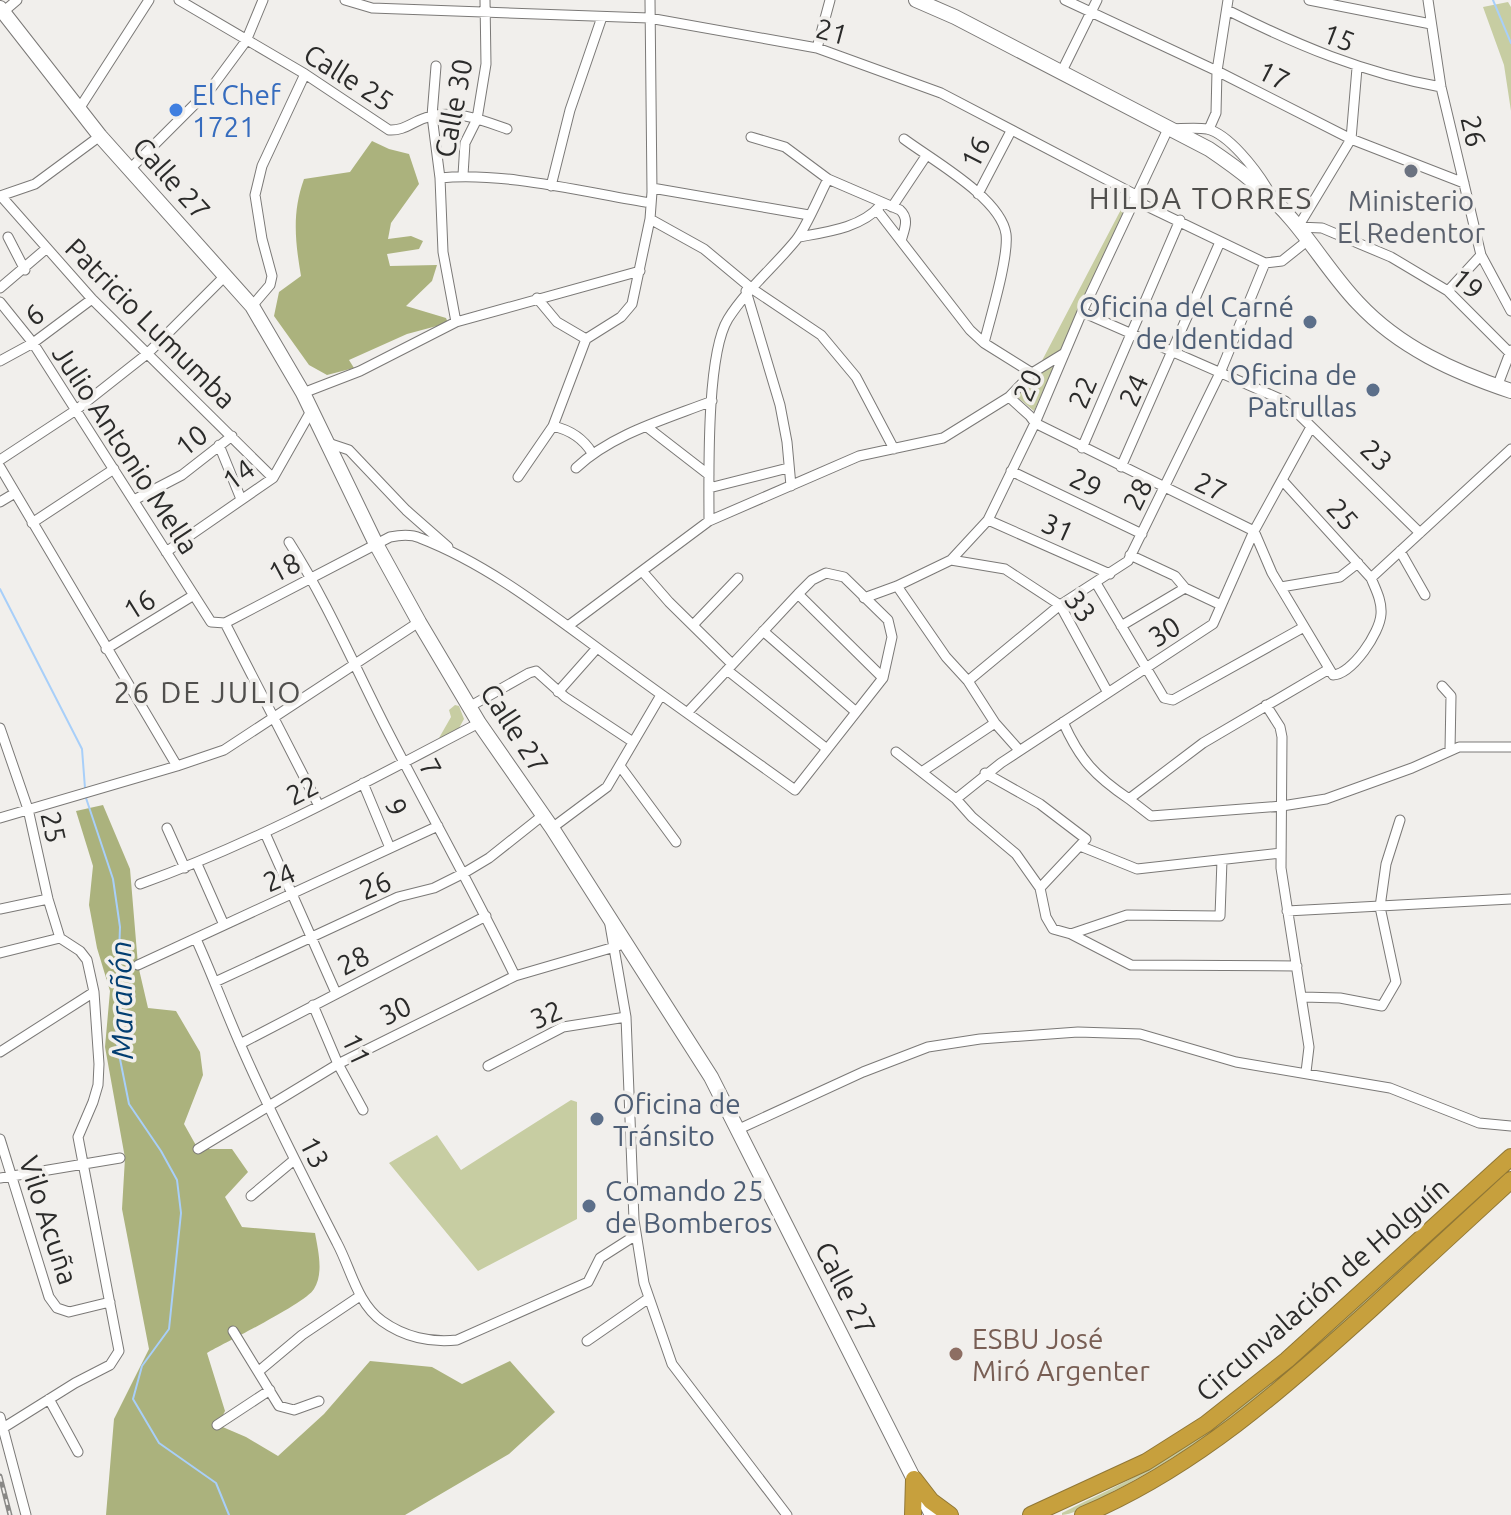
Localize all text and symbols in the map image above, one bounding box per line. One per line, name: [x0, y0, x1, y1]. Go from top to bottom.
street label: 21: [813, 12, 851, 50]
street label: 15: [1319, 17, 1359, 57]
street label: Calle 25: [299, 37, 399, 117]
street label: 17: [1253, 54, 1295, 96]
street label: Calle 30: [428, 56, 478, 160]
place label: El Chef 1721: [192, 79, 281, 142]
marker: El Chef 1721: [167, 101, 185, 119]
street label: 26: [1455, 112, 1493, 150]
street label: Calle 27: [127, 131, 217, 225]
street label: 16: [954, 131, 996, 173]
marker: Ministerio El Redentor: [1402, 162, 1420, 180]
district label: HILDA TORRES: [1089, 181, 1313, 215]
place label: Ministerio El Redentor: [1337, 185, 1485, 248]
street label: Patricio Lumumba: [60, 232, 242, 414]
street label: 19: [1446, 261, 1490, 305]
place label: Oficina del Carné de Identidad: [1079, 291, 1294, 354]
street label: 6: [18, 297, 50, 331]
marker: Oficina del Carné de Identidad: [1301, 313, 1319, 331]
street label: Julio Antonio Mella: [47, 339, 205, 559]
place label: Oficina de Patrullas: [1229, 359, 1357, 422]
street label: 20: [1007, 364, 1047, 406]
street label: 24: [1112, 369, 1154, 411]
street label: 22: [1062, 371, 1102, 413]
marker: Oficina de Patrullas: [1364, 381, 1382, 399]
street label: 10: [169, 418, 213, 462]
street label: 23: [1355, 433, 1399, 477]
street label: 14: [216, 452, 260, 496]
street label: 29: [1065, 461, 1107, 503]
street label: 27: [1190, 465, 1232, 507]
street label: 28: [1116, 473, 1158, 515]
street label: 25: [1321, 492, 1365, 536]
street label: 31: [1037, 506, 1079, 548]
street label: 18: [263, 546, 305, 588]
street label: 16: [117, 582, 161, 626]
street label: 33: [1059, 584, 1103, 628]
street label: 30: [1142, 609, 1186, 653]
district label: 26 DE JULIO: [113, 675, 303, 709]
street label: Calle 27: [475, 678, 555, 778]
street label: 7: [414, 753, 448, 781]
street label: 22: [281, 769, 323, 811]
street label: 9: [380, 794, 414, 820]
street label: 25: [35, 808, 73, 846]
street label: 24: [258, 856, 300, 898]
street label: 26: [354, 865, 396, 905]
street label: 28: [332, 939, 374, 981]
water label: Marañón: [103, 940, 139, 1060]
street label: 30: [374, 989, 416, 1031]
street label: 32: [526, 994, 566, 1034]
street label: 11: [336, 1028, 378, 1070]
place label: Oficina de Tránsito: [613, 1088, 741, 1151]
marker: Oficina de Tránsito: [588, 1110, 606, 1128]
street label: 13: [294, 1131, 336, 1173]
street label: Vilo Acuña: [14, 1152, 84, 1288]
street label: Circunvalación de Holguín: [1189, 1171, 1455, 1407]
place label: Comando 25 de Bomberos: [605, 1175, 773, 1238]
marker: Comando 25 de Bomberos: [580, 1197, 598, 1215]
street label: Calle 27: [810, 1237, 882, 1339]
place label: ESBU José Miró Argenter: [972, 1323, 1150, 1386]
marker: ESBU José Miró Argenter: [947, 1345, 965, 1363]

